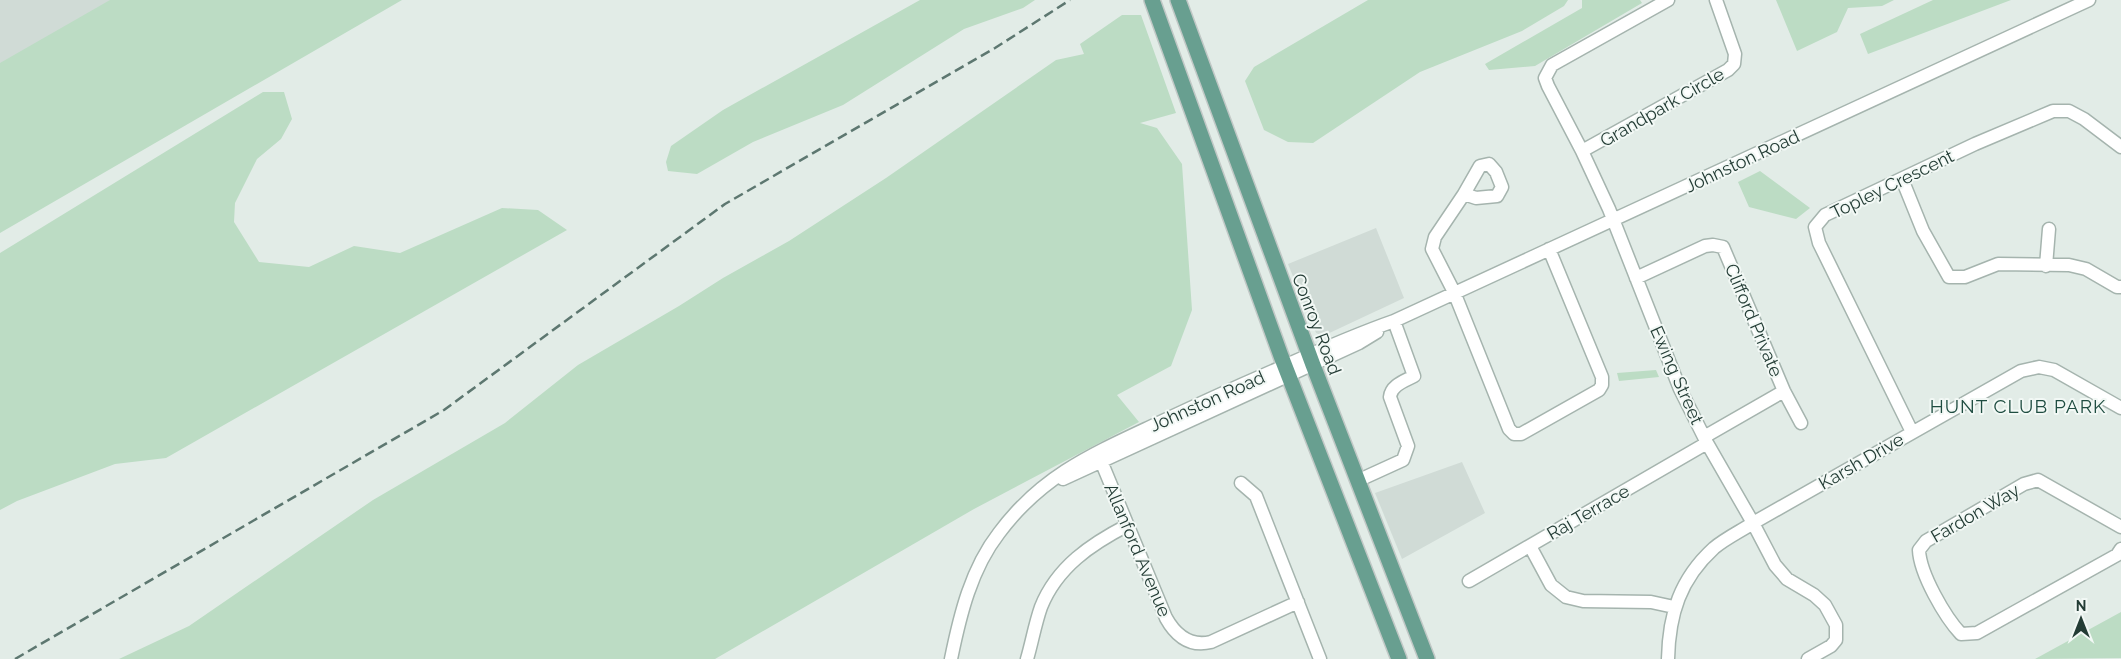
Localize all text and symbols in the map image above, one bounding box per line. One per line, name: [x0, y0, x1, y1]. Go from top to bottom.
street label: Grandpark Circle: [1596, 63, 1728, 151]
street label: Johnston Road: [1681, 125, 1803, 197]
street label: Topley Crescent: [1827, 145, 1957, 223]
street label: Clifford Private: [1721, 260, 1787, 380]
street label: Conroy Road: [1288, 270, 1346, 378]
street label: Ewing Street: [1646, 323, 1708, 427]
street label: Johnston Road: [1146, 366, 1268, 436]
district label: HUNT CLUB PARK: [1930, 395, 2106, 417]
street label: Karsh Drive: [1815, 428, 1908, 494]
street label: Fardon Way: [1927, 479, 2023, 547]
street label: Allanford Avenue: [1100, 480, 1176, 620]
street label: Raj Terrace: [1543, 480, 1633, 544]
north arrow: [2056, 594, 2106, 644]
text: N: [2076, 598, 2086, 614]

